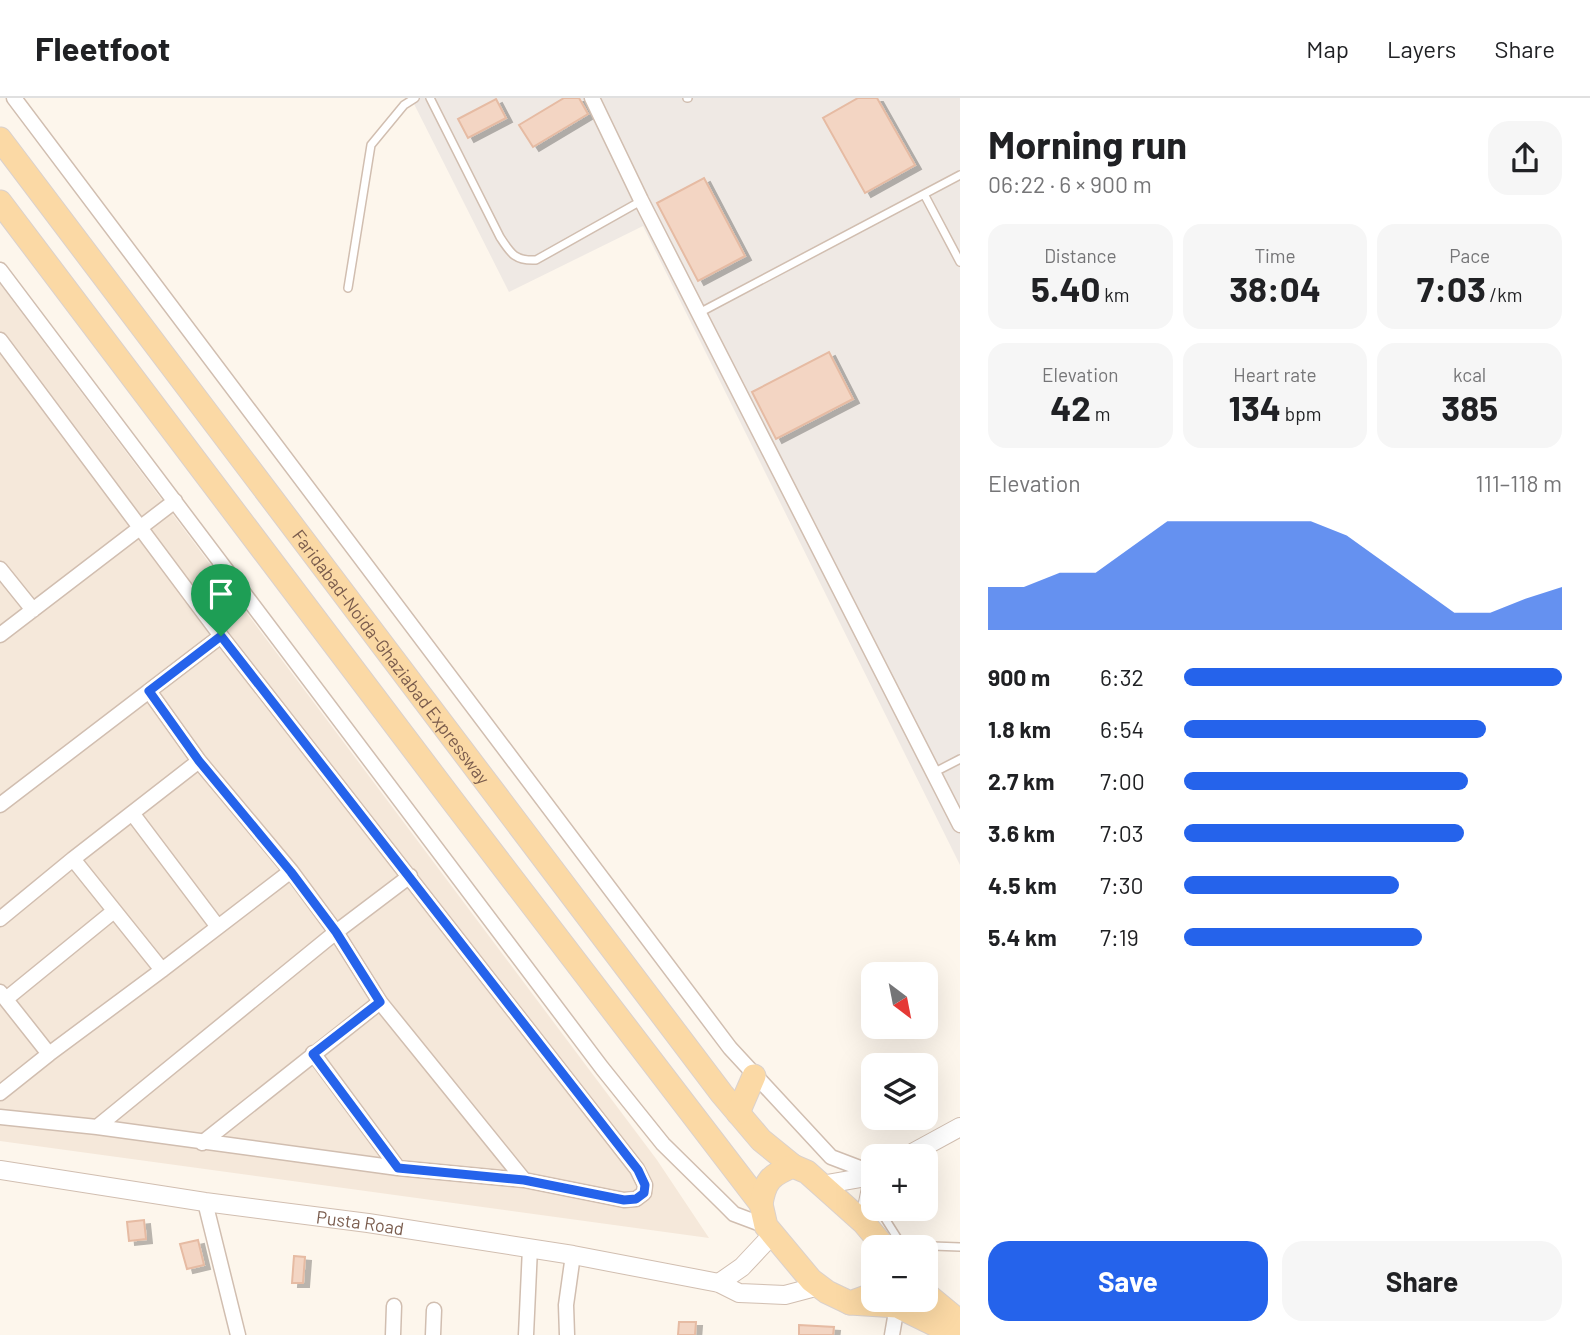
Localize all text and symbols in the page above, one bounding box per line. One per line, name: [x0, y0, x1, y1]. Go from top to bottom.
text: Fleetfoot: [35, 28, 170, 68]
text: Map: [1306, 34, 1349, 63]
text: Layers: [1387, 34, 1456, 63]
text: Share: [1494, 34, 1555, 63]
text: Morning run: [988, 121, 1187, 167]
button: share: [1488, 121, 1562, 195]
text: 06:22 · 6 × 900 m: [988, 170, 1152, 198]
text: Distance: [1044, 244, 1117, 267]
text: Time: [1254, 244, 1296, 267]
text: Pace: [1449, 244, 1490, 267]
text: 5.40: [1031, 267, 1101, 309]
text: 38:04: [1229, 267, 1321, 309]
text: 7:03: [1417, 267, 1486, 309]
text: km: [1101, 283, 1130, 306]
text: /km: [1486, 283, 1522, 306]
text: Elevation: [1042, 363, 1119, 386]
text: Heart rate: [1233, 363, 1317, 386]
text: kcal: [1453, 363, 1486, 386]
text: 42: [1050, 386, 1091, 428]
text: 134: [1229, 386, 1281, 428]
text: 385: [1441, 386, 1498, 428]
text: m: [1091, 402, 1110, 425]
text: bpm: [1281, 402, 1321, 425]
text: Elevation: [988, 469, 1081, 497]
text: 111–118 m: [1476, 469, 1562, 497]
street label: Faridabad-Noida-Ghaziabad Expressway: [288, 525, 495, 789]
pin: [191, 564, 251, 636]
icon: arrive: [202, 575, 240, 613]
text: 900 m: [988, 663, 1050, 691]
text: 6:32: [1100, 663, 1144, 691]
text: 1.8 km: [988, 715, 1051, 743]
text: 6:54: [1100, 715, 1144, 743]
text: 2.7 km: [988, 767, 1055, 795]
text: 7:00: [1100, 767, 1145, 795]
text: 3.6 km: [988, 819, 1055, 847]
text: 7:03: [1100, 819, 1144, 847]
text: 4.5 km: [988, 871, 1057, 899]
text: 7:30: [1100, 871, 1144, 899]
text: 5.4 km: [988, 923, 1057, 951]
text: 7:19: [1100, 923, 1139, 951]
north arrow: [861, 962, 938, 1040]
map controls: [861, 962, 938, 1312]
button: layers: [861, 1053, 938, 1130]
button: +: [861, 1144, 938, 1221]
street label: Pusta Road: [315, 1205, 406, 1239]
button: −: [861, 1235, 938, 1312]
button: Save: [988, 1241, 1268, 1321]
button: Share: [1282, 1241, 1562, 1321]

